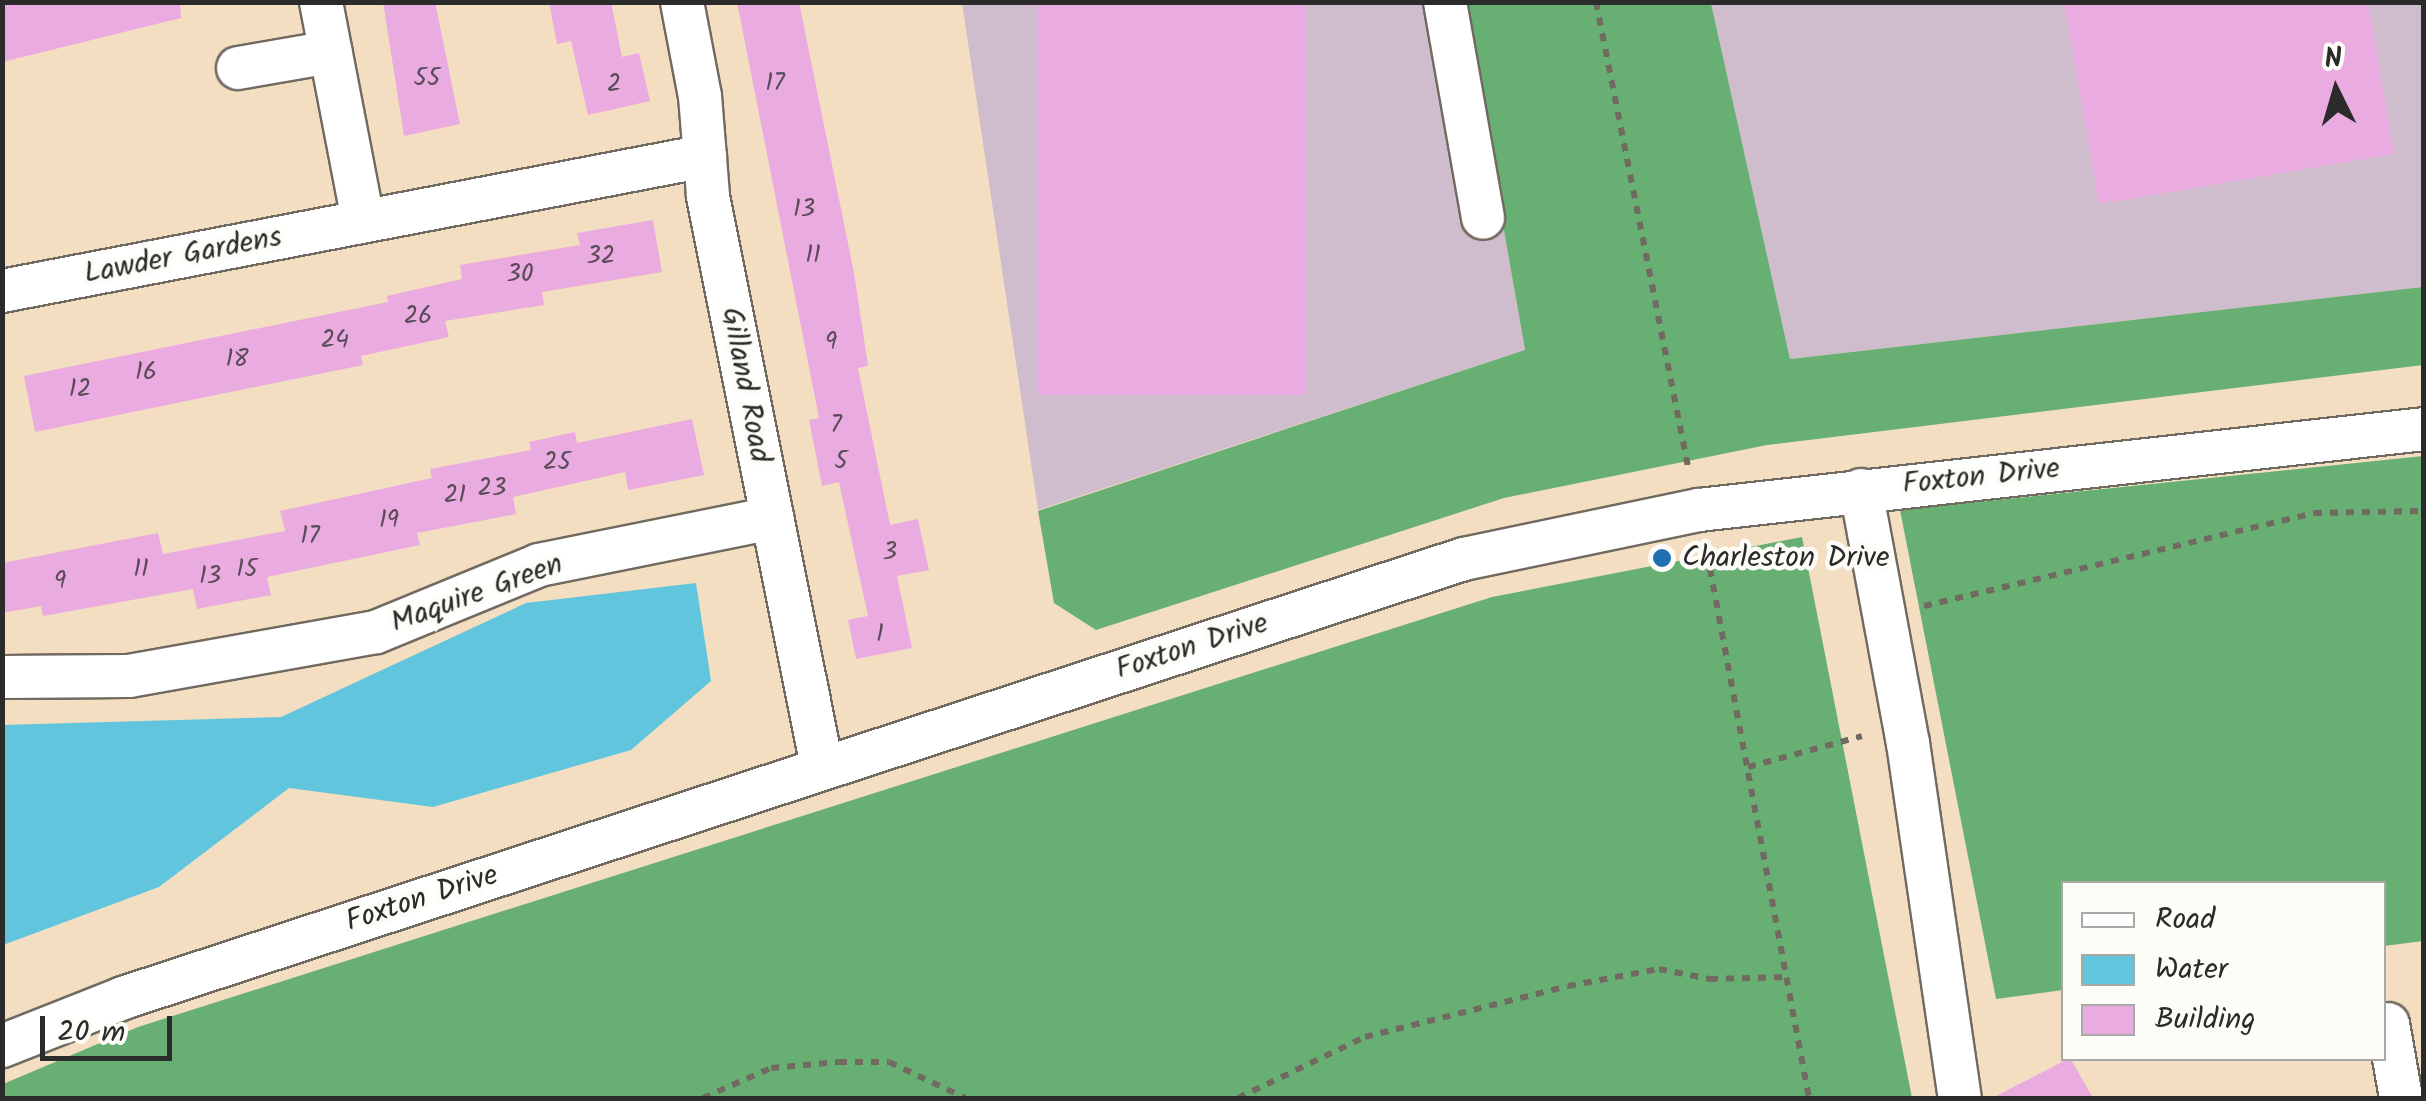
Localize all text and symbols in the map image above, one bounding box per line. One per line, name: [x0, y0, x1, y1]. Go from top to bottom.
text: N: [2323, 36, 2344, 83]
north arrow: [2286, 40, 2386, 140]
house number: 55: [414, 63, 440, 93]
house number: 17: [765, 68, 785, 98]
house number: 2: [607, 69, 621, 99]
house number: 13: [793, 194, 815, 224]
street label: Lawder Gardens: [81, 219, 285, 293]
house number: 11: [805, 240, 821, 270]
house number: 32: [587, 241, 615, 271]
house number: 30: [507, 259, 533, 289]
house number: 26: [404, 301, 432, 331]
street label: Gilland Road: [712, 304, 778, 466]
house number: 24: [321, 325, 349, 355]
house number: 9: [825, 327, 837, 357]
house number: 18: [226, 344, 248, 374]
house number: 16: [135, 357, 157, 387]
house number: 12: [69, 374, 91, 404]
house number: 7: [830, 410, 842, 440]
house number: 5: [834, 446, 848, 476]
house number: 25: [543, 447, 571, 477]
street label: Foxton Drive: [1901, 451, 2061, 503]
house number: 23: [478, 473, 506, 503]
house number: 21: [444, 480, 466, 510]
house number: 19: [379, 505, 399, 535]
house number: 17: [300, 521, 320, 551]
house number: 3: [883, 537, 897, 567]
place label: Charleston Drive: [1682, 540, 1889, 576]
street label: Maquire Green: [386, 546, 568, 642]
marker: Charleston Drive: [1651, 547, 1673, 569]
house number: 11: [133, 554, 149, 584]
house number: 15: [236, 554, 258, 584]
house number: 13: [199, 561, 221, 591]
house number: 9: [54, 566, 66, 596]
street label: Foxton Drive: [1111, 605, 1273, 689]
house number: 1: [876, 619, 884, 649]
street label: Foxton Drive: [341, 857, 503, 941]
legend: [2061, 881, 2386, 1061]
text: Road: [2155, 896, 2215, 944]
text: Water: [2155, 946, 2228, 994]
scale bar: [45, 996, 178, 1058]
text: Building: [2155, 996, 2255, 1044]
text: 20 m: [57, 1009, 125, 1057]

